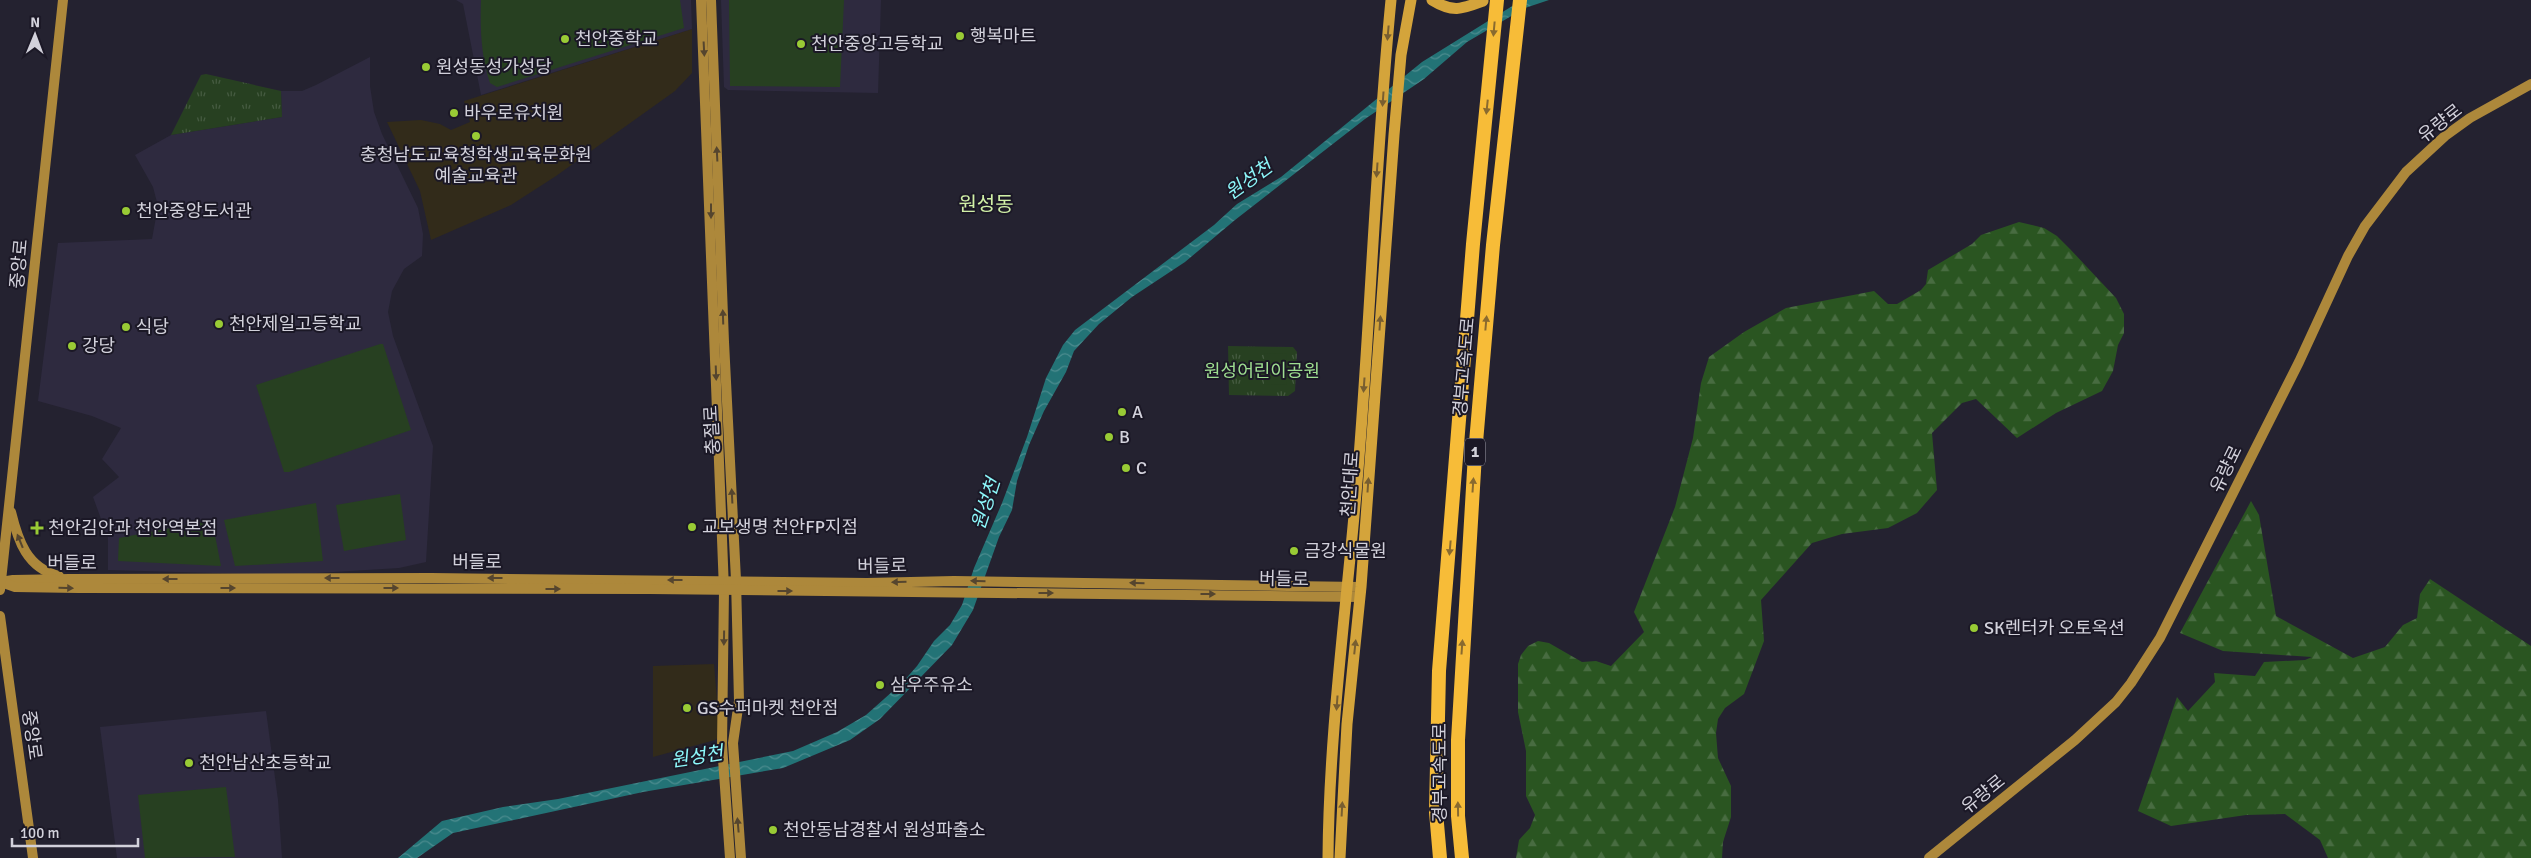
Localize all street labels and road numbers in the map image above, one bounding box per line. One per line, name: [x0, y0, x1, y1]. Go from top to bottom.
street label: 유량로: [2414, 99, 2466, 147]
street label: 중앙로: [6, 238, 32, 290]
street label: 경부고속도로: [1449, 317, 1479, 417]
street label: 충절로: [700, 405, 724, 455]
road number: 1: [1465, 438, 1485, 466]
street label: 유량로: [2205, 442, 2247, 496]
street label: 천안대로: [1337, 450, 1363, 518]
street label: 버들로: [452, 551, 502, 573]
street label: 버들로: [47, 552, 97, 574]
street label: 버들로: [857, 555, 907, 577]
street label: 버들로: [1259, 568, 1309, 590]
street label: 중앙로: [18, 709, 46, 761]
street label: 경부고속도로: [1429, 723, 1451, 823]
street label: 유량로: [1957, 770, 2009, 818]

